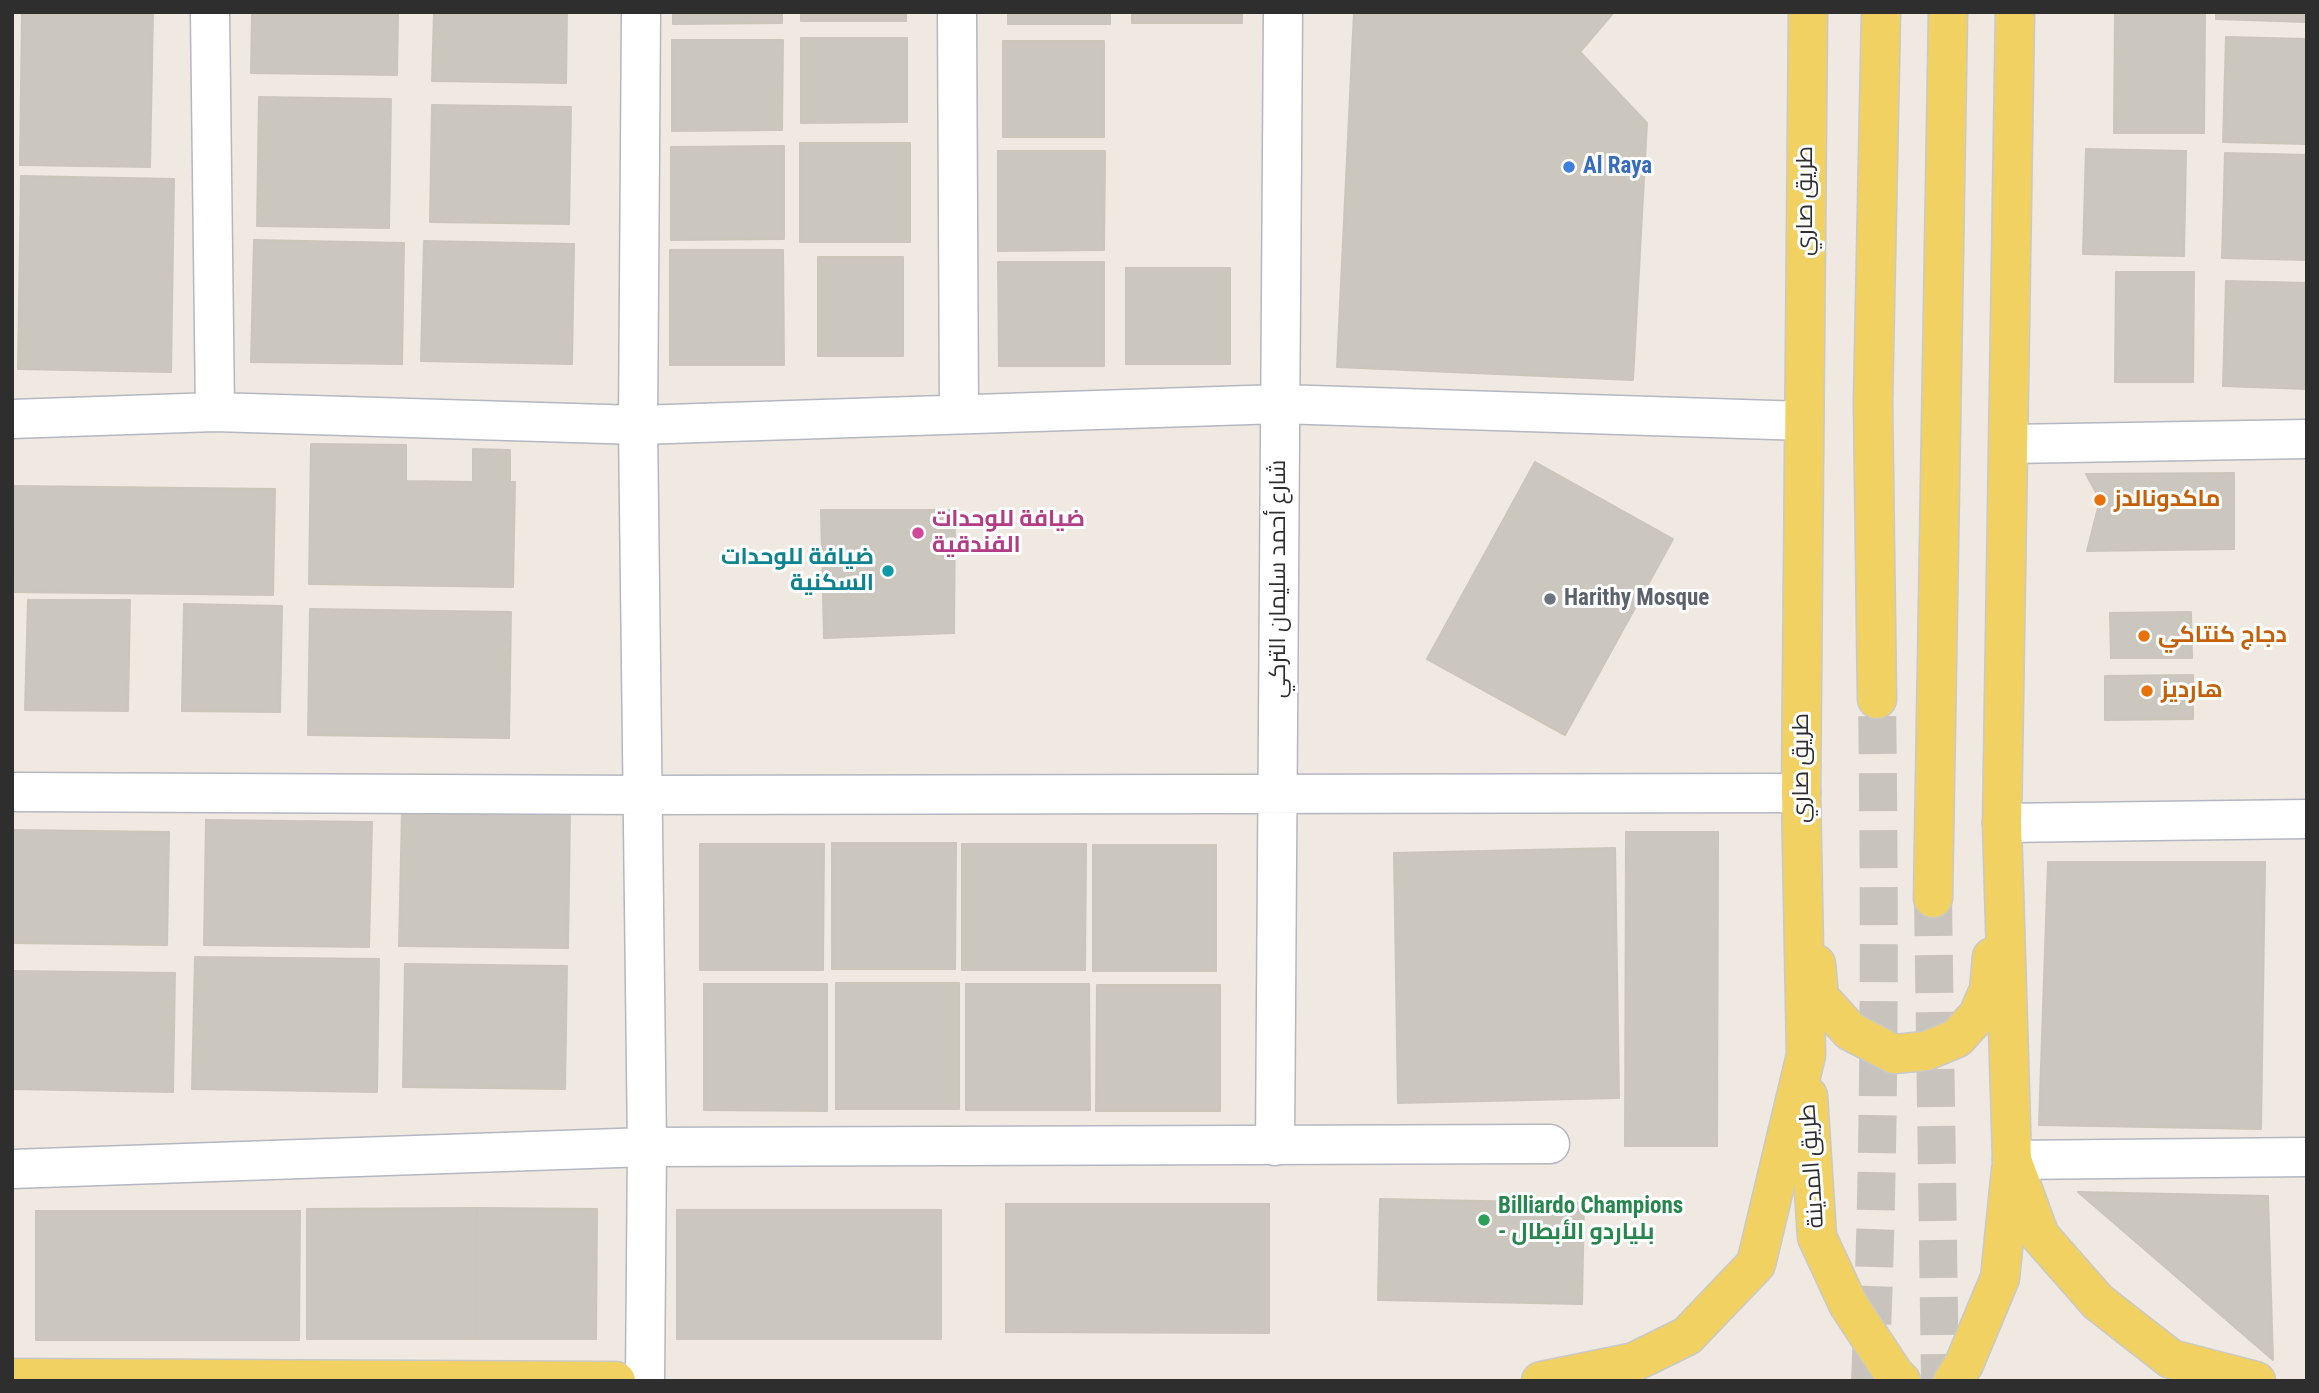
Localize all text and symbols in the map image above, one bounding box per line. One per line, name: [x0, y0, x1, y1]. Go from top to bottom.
street label: طريق صاري: [1792, 146, 1820, 256]
place label: Al Raya: [1583, 153, 1652, 181]
marker: Al Raya: [1561, 159, 1577, 175]
street label: شارع أحمد سليمان التركي: [1265, 460, 1293, 698]
place label: ماكدونالدز: [2114, 486, 2221, 514]
marker: ماكدونالدز: [2092, 492, 2108, 508]
place label: ضيافة للوحدات الفندقية: [932, 506, 1085, 560]
marker: ضيافة للوحدات الفندقية: [910, 525, 926, 541]
place label: ضيافة للوحدات السكنية: [721, 544, 874, 598]
marker: ضيافة للوحدات السكنية: [880, 563, 896, 579]
place label: Harithy Mosque: [1564, 585, 1709, 613]
marker: Harithy Mosque: [1542, 591, 1558, 607]
place label: دجاج كنتاكي: [2158, 622, 2287, 650]
marker: دجاج كنتاكي: [2136, 628, 2152, 644]
place label: هارديز: [2161, 677, 2223, 705]
marker: هارديز: [2139, 683, 2155, 699]
street label: طريق صاري: [1788, 713, 1816, 823]
street label: طريق المدينة: [1795, 1103, 1831, 1229]
place label: Billiardo Champions - بلياردو الأبطال: [1498, 1193, 1683, 1247]
marker: Billiardo Champions - بلياردو الأبطال: [1476, 1212, 1492, 1228]

